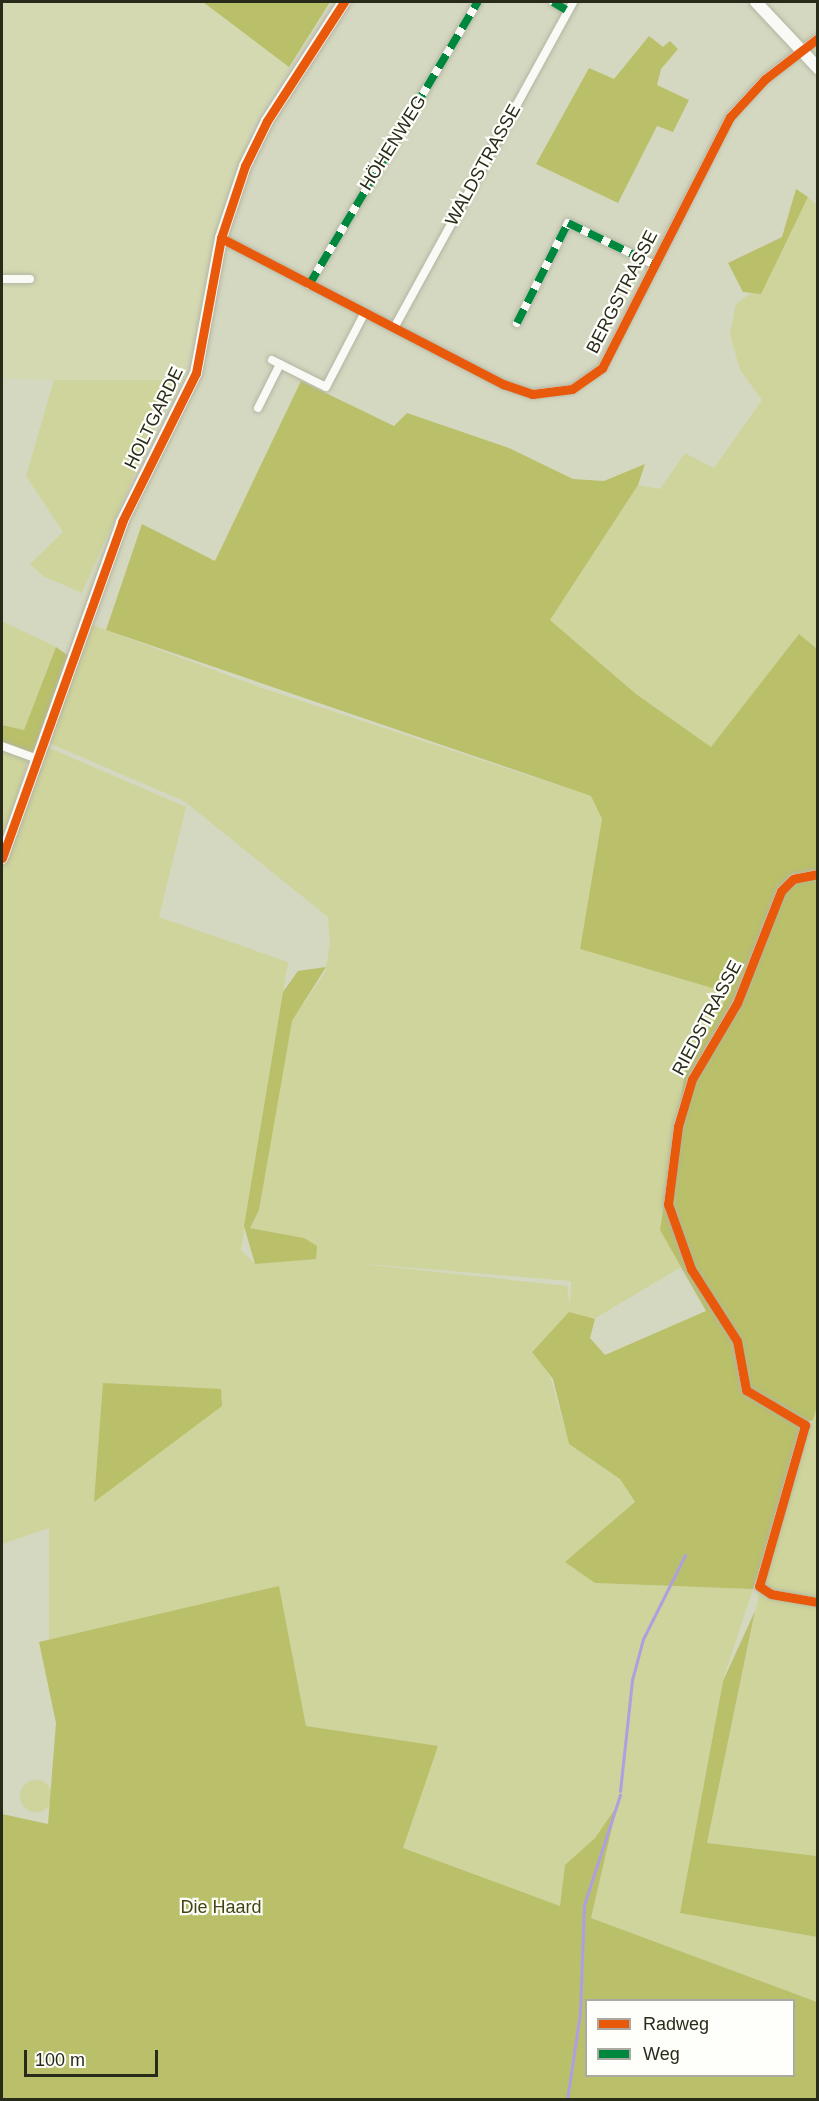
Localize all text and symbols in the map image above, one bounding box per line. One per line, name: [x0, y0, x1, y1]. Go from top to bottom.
street label: HÖHENWEG: [355, 91, 431, 195]
street label: WALDSTRASSE: [441, 101, 525, 229]
street label: BERGSTRASSE: [582, 227, 662, 357]
street label: HOLTGARDE: [120, 364, 188, 472]
street label: RIEDSTRASSE: [668, 957, 746, 1079]
park label: Die Haard: [180, 1896, 262, 1918]
legend: [585, 1999, 795, 2077]
text: Radweg: [643, 2014, 709, 2034]
scale bar: [27, 2038, 160, 2076]
text: Weg: [643, 2044, 680, 2064]
text: 100 m: [35, 2050, 85, 2070]

